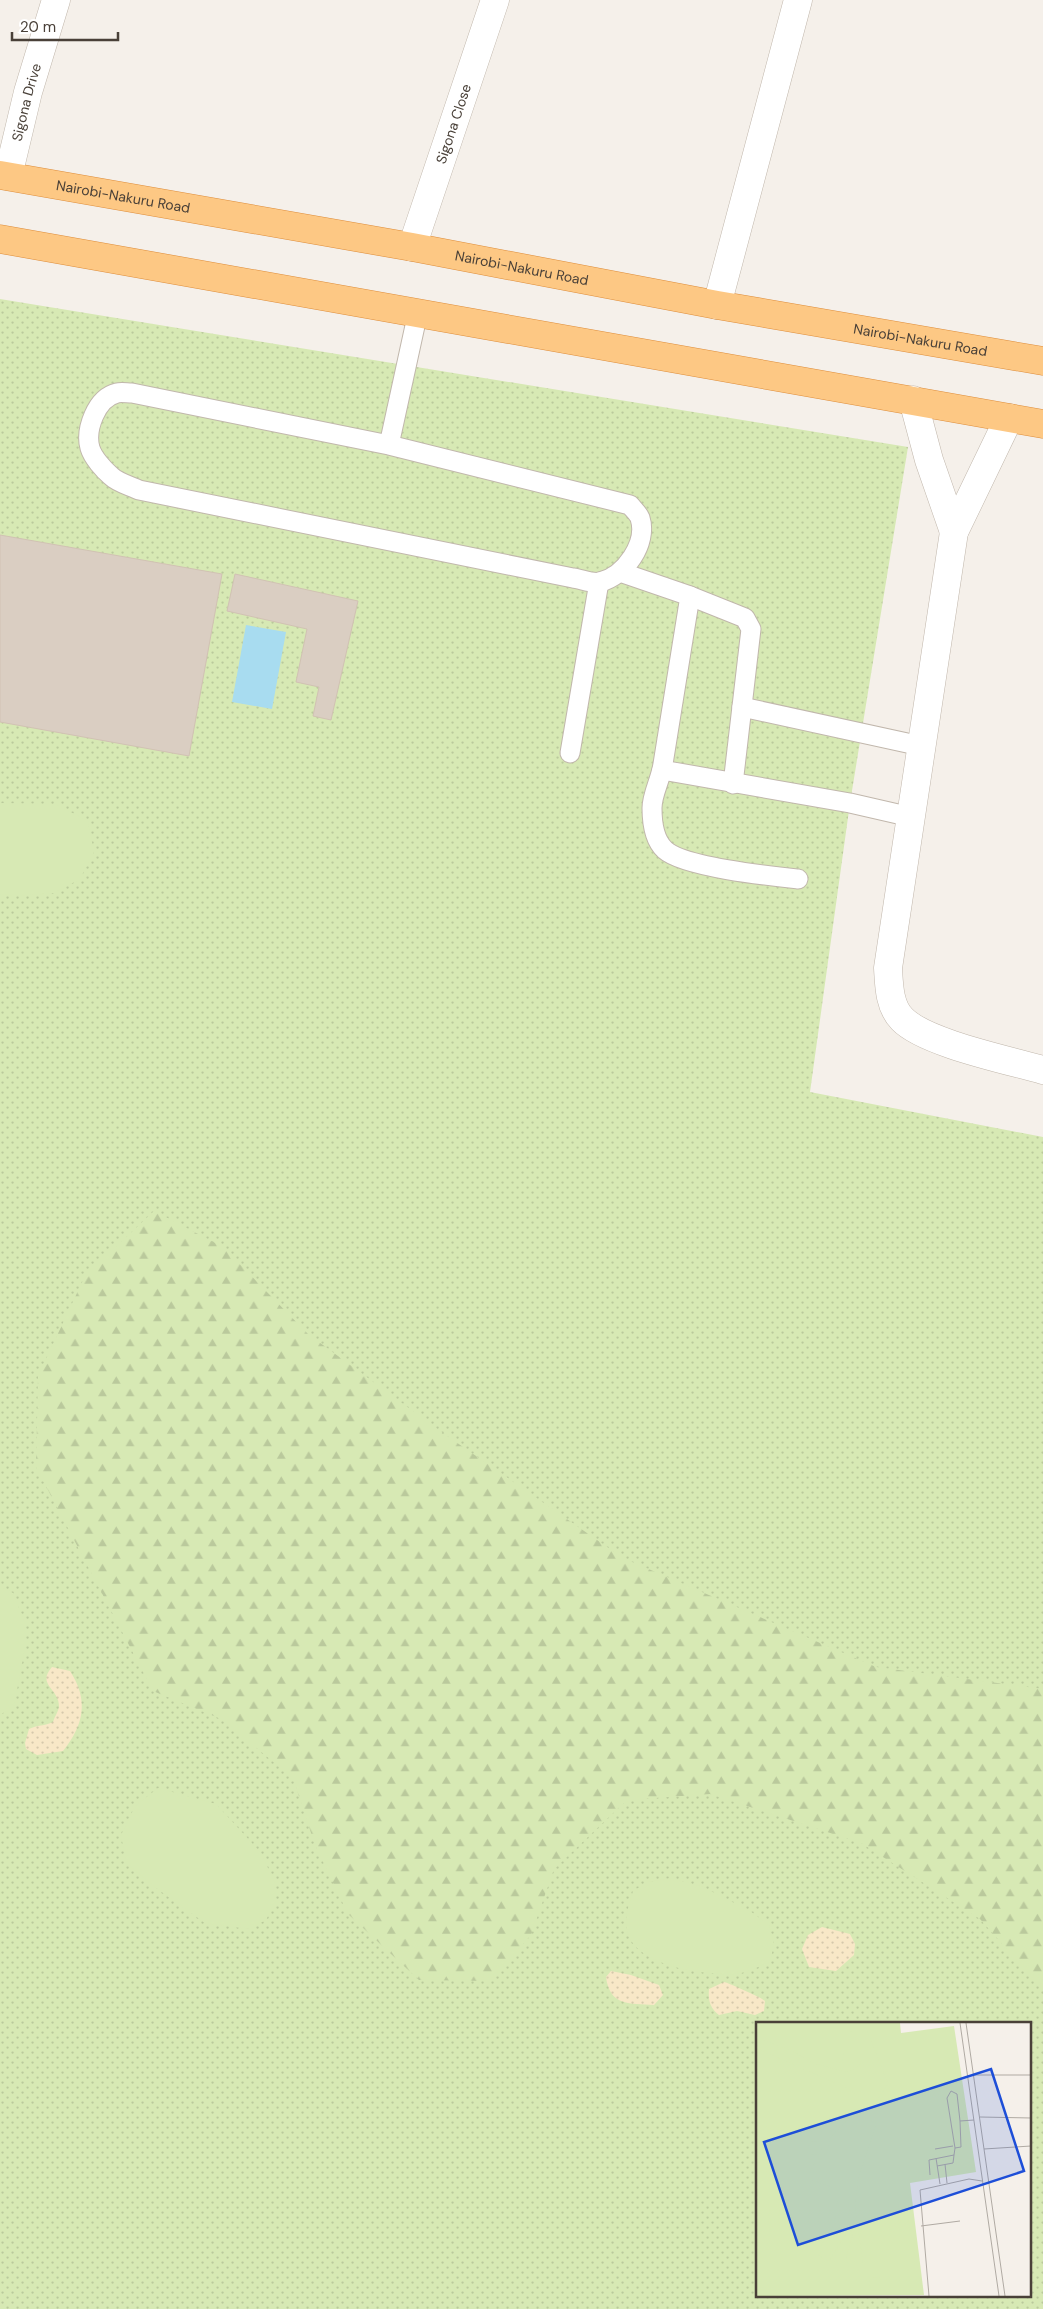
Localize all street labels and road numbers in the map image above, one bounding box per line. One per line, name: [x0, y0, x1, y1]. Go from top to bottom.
street label: Sigona Drive: [8, 61, 45, 143]
street label: Sigona Close: [432, 81, 475, 166]
street label: Nairobi-Nakuru Road: [55, 176, 191, 217]
street label: Nairobi-Nakuru Road: [453, 246, 590, 289]
street label: Nairobi-Nakuru Road: [852, 320, 989, 360]

